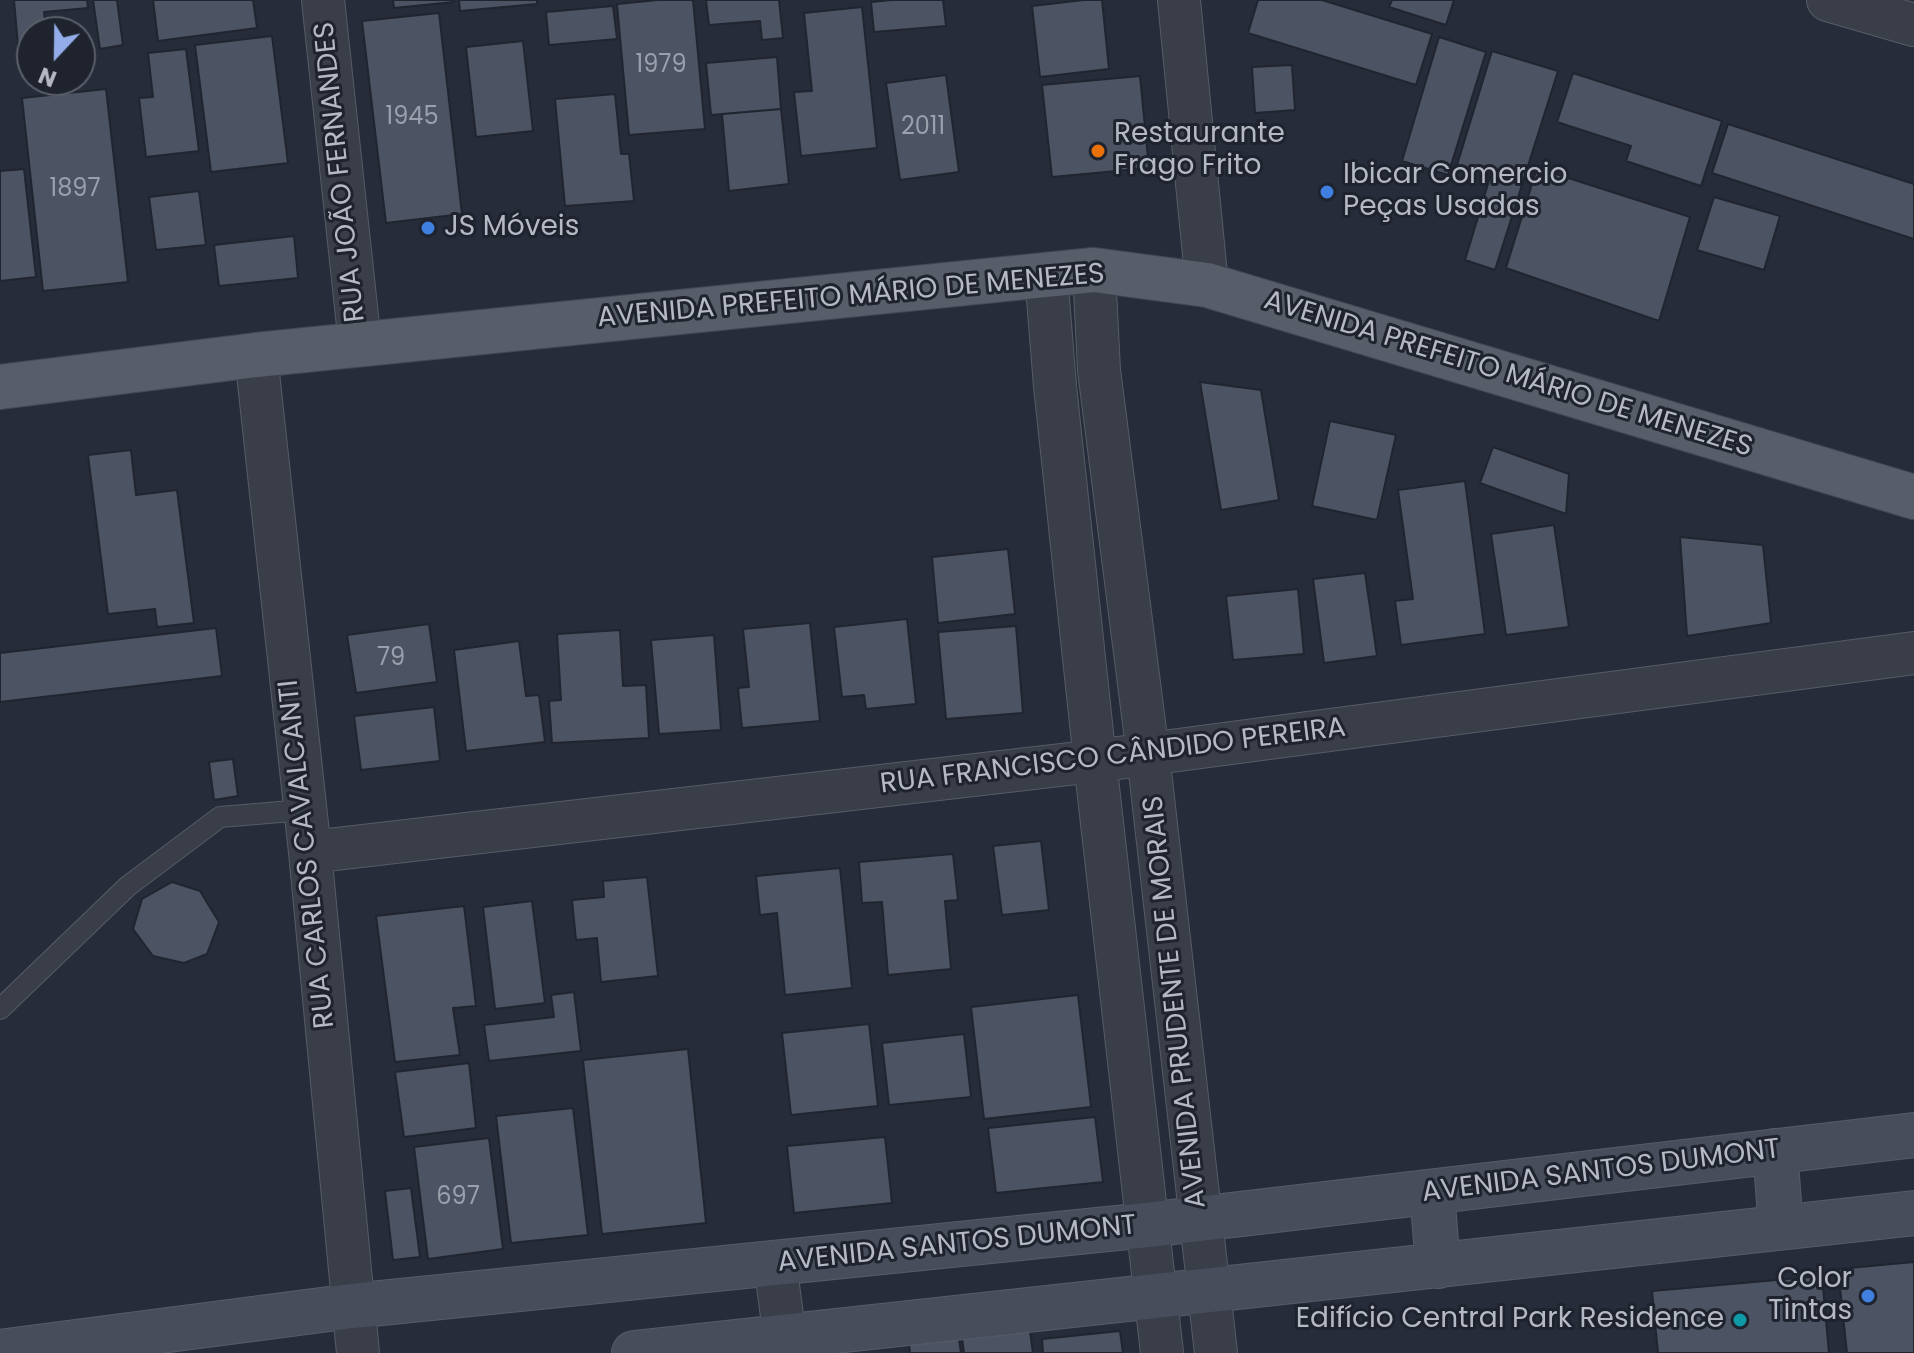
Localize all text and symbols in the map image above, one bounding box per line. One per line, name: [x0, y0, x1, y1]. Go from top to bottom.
north arrow: [16, 16, 96, 96]
street label: RUA JOÃO FERNANDES: [309, 20, 373, 324]
house number: 1979: [635, 52, 687, 80]
text: N: [34, 59, 61, 94]
house number: 1945: [386, 104, 438, 132]
house number: 2011: [901, 114, 945, 142]
place label: Restaurante Frago Frito: [1114, 118, 1285, 184]
marker: Restaurante Frago Frito: [1089, 142, 1107, 160]
place label: Ibicar Comercio Peças Usadas: [1343, 159, 1568, 225]
house number: 1897: [49, 176, 101, 204]
marker: Ibicar Comercio Peças Usadas: [1318, 183, 1336, 201]
place label: JS Móveis: [444, 211, 579, 245]
marker: JS Móveis: [419, 219, 437, 237]
street label: AVENIDA PREFEITO MÁRIO DE MENEZES: [596, 258, 1106, 336]
street label: AVENIDA PREFEITO MÁRIO DE MENEZES: [1260, 285, 1756, 465]
house number: 79: [377, 645, 405, 673]
street label: RUA CARLOS CAVALCANTI: [273, 678, 343, 1030]
street label: RUA FRANCISCO CÂNDIDO PEREIRA: [878, 712, 1348, 802]
street label: AVENIDA PRUDENTE DE MORAIS: [1138, 794, 1214, 1210]
street label: AVENIDA SANTOS DUMONT: [1420, 1133, 1782, 1211]
house number: 697: [436, 1184, 480, 1212]
street label: AVENIDA SANTOS DUMONT: [776, 1209, 1138, 1281]
place label: Color Tintas: [1768, 1263, 1852, 1329]
marker: Color Tintas: [1859, 1287, 1877, 1305]
place label: Edifício Central Park Residence: [1296, 1303, 1724, 1337]
marker: Edifício Central Park Residence: [1731, 1311, 1749, 1329]

